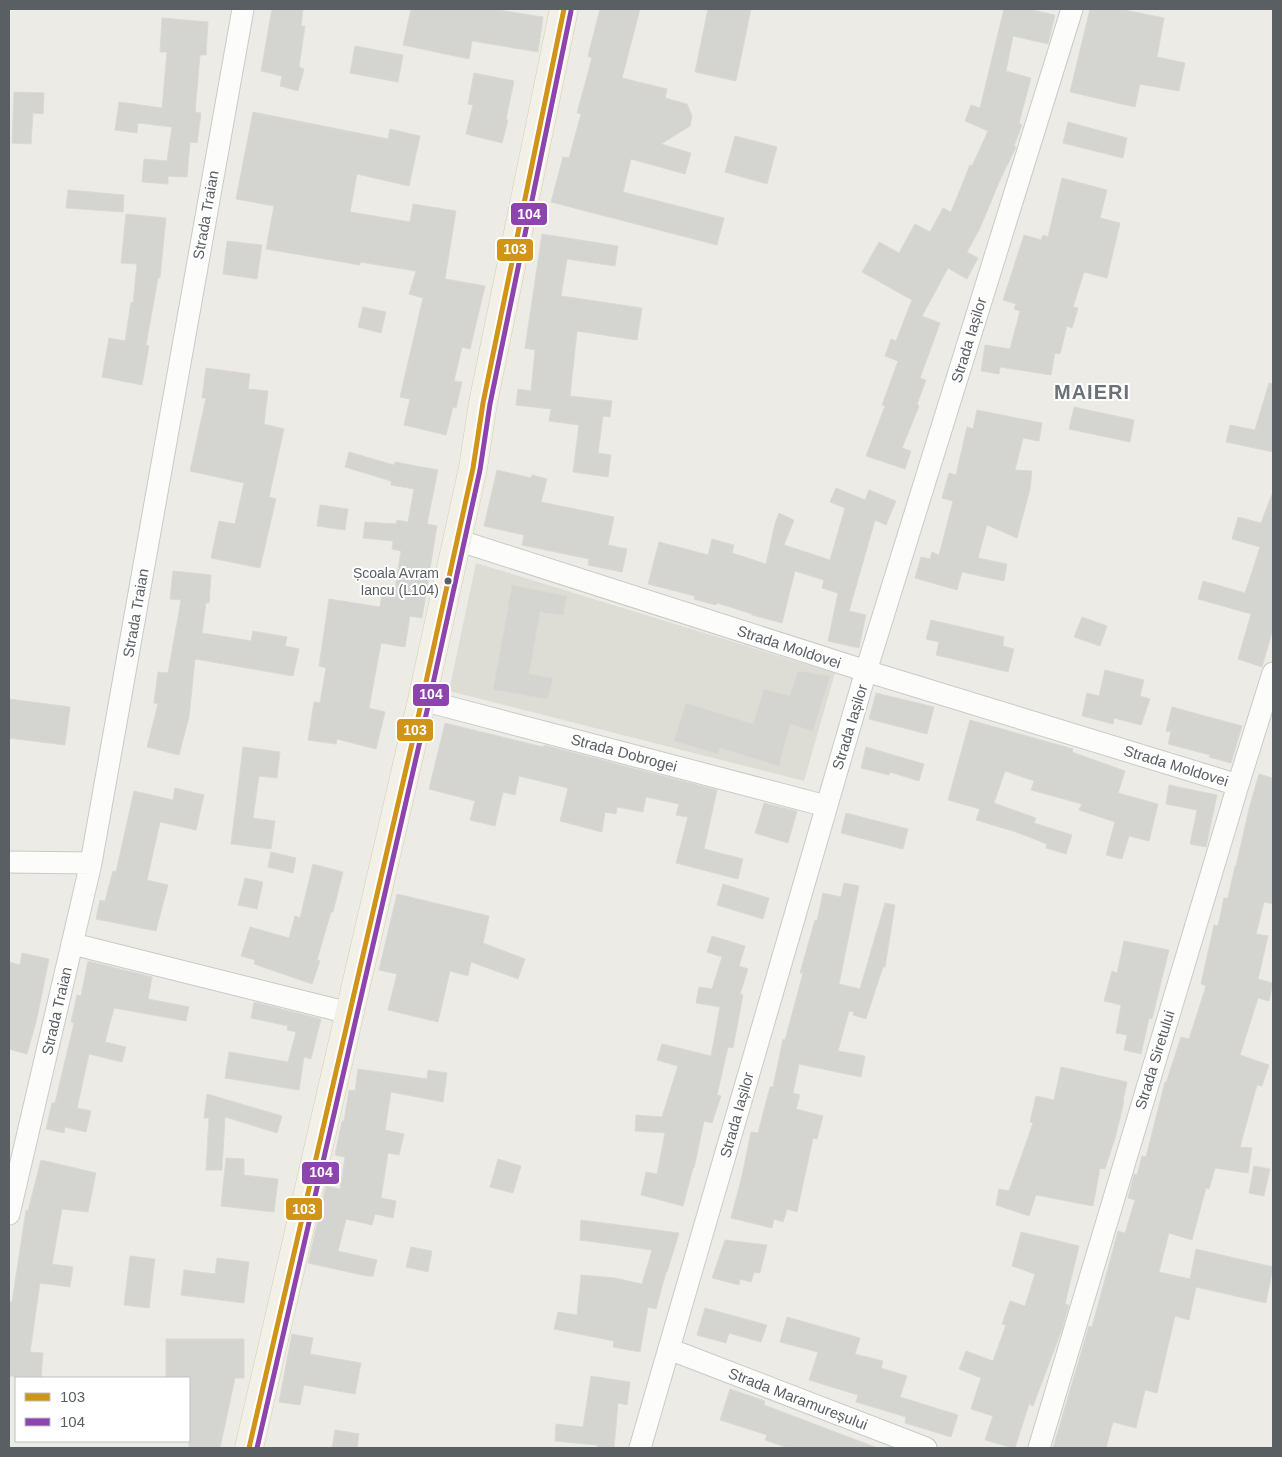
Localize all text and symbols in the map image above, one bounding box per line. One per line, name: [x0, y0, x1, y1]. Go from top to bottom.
street label: Strada Traian: [189, 169, 222, 261]
line badge: 104: [510, 202, 548, 226]
text: 104: [517, 206, 541, 222]
line badge: 103: [496, 238, 534, 262]
text: 103: [503, 241, 527, 257]
street label: Strada Iașilor: [947, 295, 990, 385]
district label: MAIERI: [1054, 381, 1130, 403]
place label: Școala Avram Iancu (L104): [353, 565, 439, 598]
street label: Strada Traian: [119, 567, 152, 659]
marker: Școala Avram Iancu (L104): [443, 576, 453, 586]
street label: Strada Moldovei: [735, 622, 843, 671]
street label: Strada Iașilor: [828, 682, 871, 772]
line badge: 104: [412, 683, 450, 707]
text: 104: [419, 686, 443, 702]
line badge: 103: [396, 718, 434, 742]
text: 103: [403, 722, 427, 738]
street label: Strada Dobrogei: [569, 730, 679, 775]
street label: Strada Moldovei: [1122, 742, 1230, 789]
street label: Strada Traian: [38, 965, 75, 1057]
street label: Strada Siretului: [1131, 1008, 1178, 1111]
street label: Strada Iașilor: [716, 1070, 757, 1160]
line badge: 104: [301, 1161, 340, 1185]
text: 104: [309, 1164, 333, 1180]
line badge: 103: [285, 1197, 323, 1221]
text: 103: [292, 1201, 316, 1217]
street label: Strada Maramureșului: [726, 1364, 870, 1433]
legend: [15, 1377, 190, 1442]
text: 103: [60, 1388, 85, 1405]
text: 104: [60, 1413, 85, 1430]

